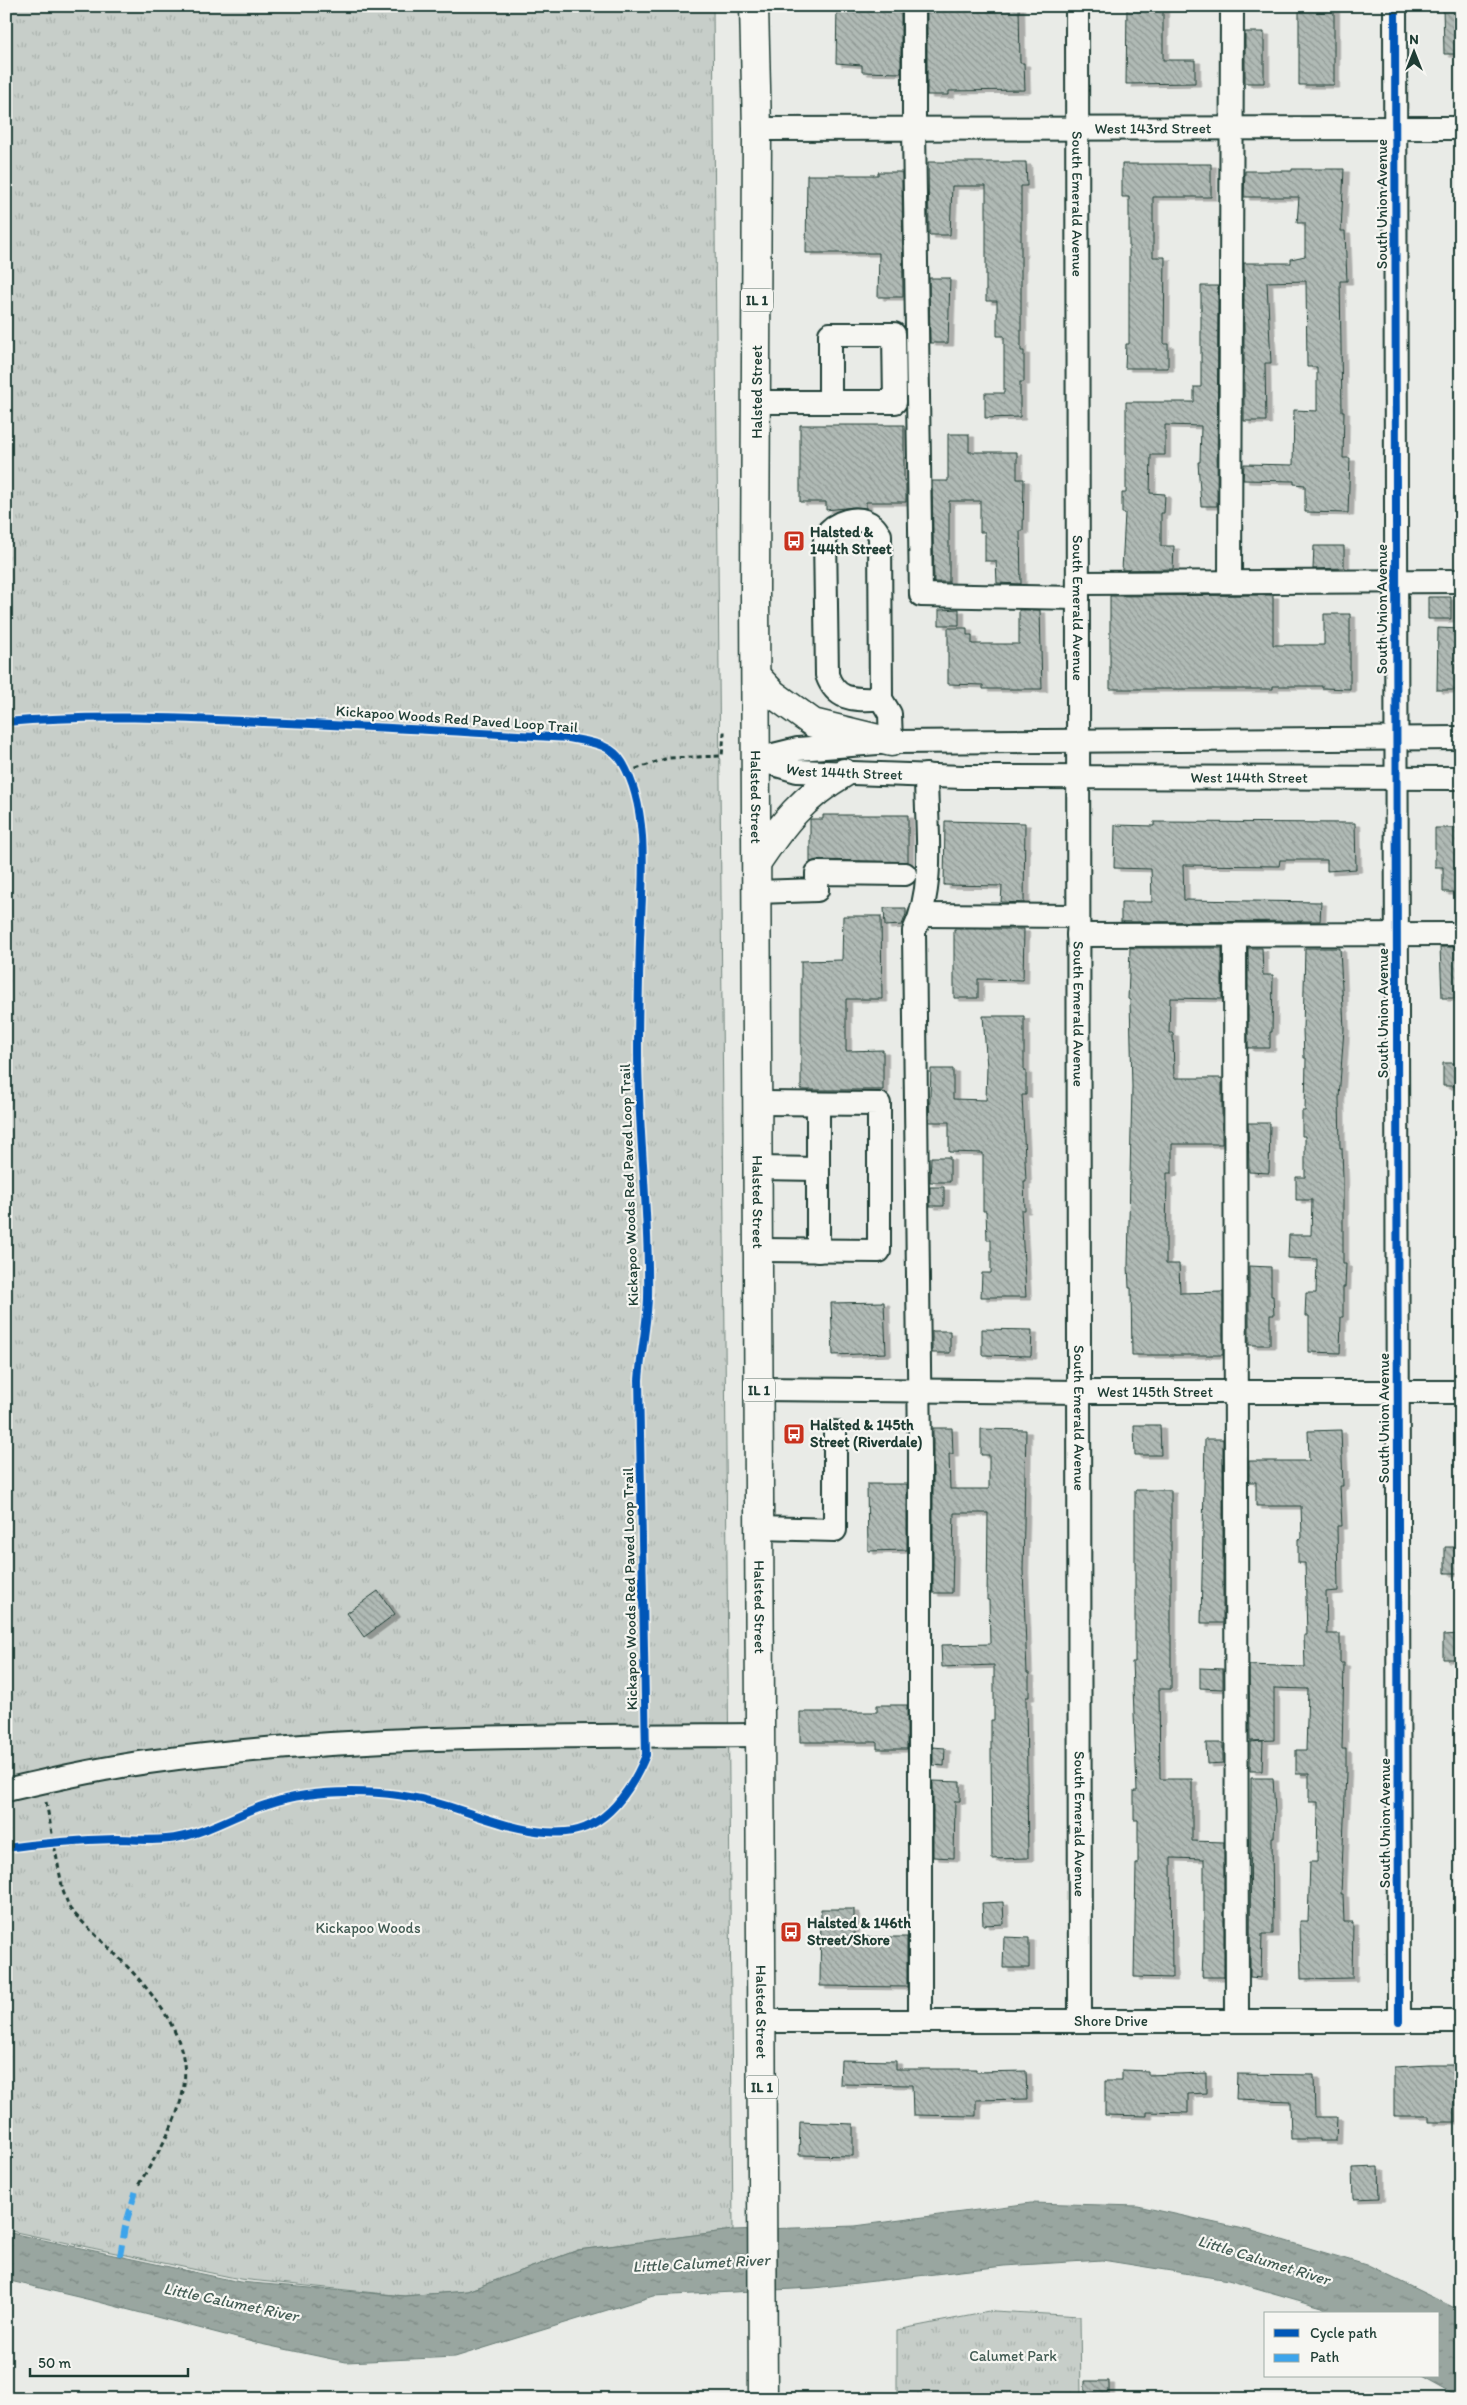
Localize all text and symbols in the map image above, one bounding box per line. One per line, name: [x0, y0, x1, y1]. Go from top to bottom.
north arrow: [1390, 28, 1440, 78]
text: N: [1409, 31, 1419, 48]
street label: West 143rd Street: [1095, 119, 1212, 138]
street label: South Emerald Avenue: [1068, 131, 1086, 277]
street label: South Union Avenue: [1373, 139, 1391, 269]
road number: IL 1: [741, 288, 773, 312]
street label: Halsted Street: [748, 345, 766, 439]
place label: Halsted & 144th Street: [810, 523, 892, 558]
bus stop icon: Halsted & 144th Street: [782, 529, 806, 553]
street label: South Emerald Avenue: [1069, 535, 1087, 681]
street label: South Union Avenue: [1373, 544, 1391, 674]
street label: Kickapoo Woods Red Paved Loop Trail: [335, 702, 579, 736]
street label: Halsted Street: [747, 750, 765, 844]
street label: West 144th Street: [784, 759, 904, 784]
street label: West 144th Street: [1191, 768, 1308, 787]
street label: South Emerald Avenue: [1069, 941, 1088, 1087]
street label: South Union Avenue: [1374, 948, 1392, 1078]
street label: Kickapoo Woods Red Paved Loop Trail: [616, 1063, 642, 1307]
street label: Halsted Street: [748, 1155, 767, 1249]
street label: South Emerald Avenue: [1070, 1345, 1088, 1491]
street label: South Union Avenue: [1375, 1353, 1393, 1483]
road number: IL 1: [743, 1378, 775, 1402]
street label: West 145th Street: [1097, 1383, 1213, 1401]
place label: Halsted & 145th Street (Riverdale): [810, 1416, 923, 1452]
bus stop icon: Halsted & 145th Street (Riverdale): [782, 1422, 806, 1446]
street label: Kickapoo Woods Red Paved Loop Trail: [619, 1467, 641, 1710]
street label: Halsted Street: [750, 1560, 769, 1654]
street label: South Emerald Avenue: [1071, 1751, 1089, 1897]
street label: South Union Avenue: [1376, 1758, 1394, 1888]
place label: Halsted & 146th Street/Shore: [807, 1914, 911, 1949]
park label: Kickapoo Woods: [315, 1919, 421, 1937]
bus stop icon: Halsted & 146th Street/Shore: [779, 1920, 803, 1944]
street label: Halsted Street: [752, 1965, 770, 2059]
street label: Shore Drive: [1074, 2012, 1148, 2030]
road number: IL 1: [746, 2076, 778, 2098]
water label: Little Calumet River: [1196, 2231, 1334, 2290]
water label: Little Calumet River: [632, 2250, 772, 2276]
water label: Little Calumet River: [162, 2278, 302, 2326]
legend: [1264, 2312, 1440, 2378]
text: Cycle path: [1310, 2324, 1377, 2342]
scale bar: [30, 2345, 188, 2377]
park label: Calumet Park: [969, 2347, 1057, 2365]
text: Path: [1310, 2348, 1339, 2366]
text: 50 m: [38, 2354, 71, 2372]

